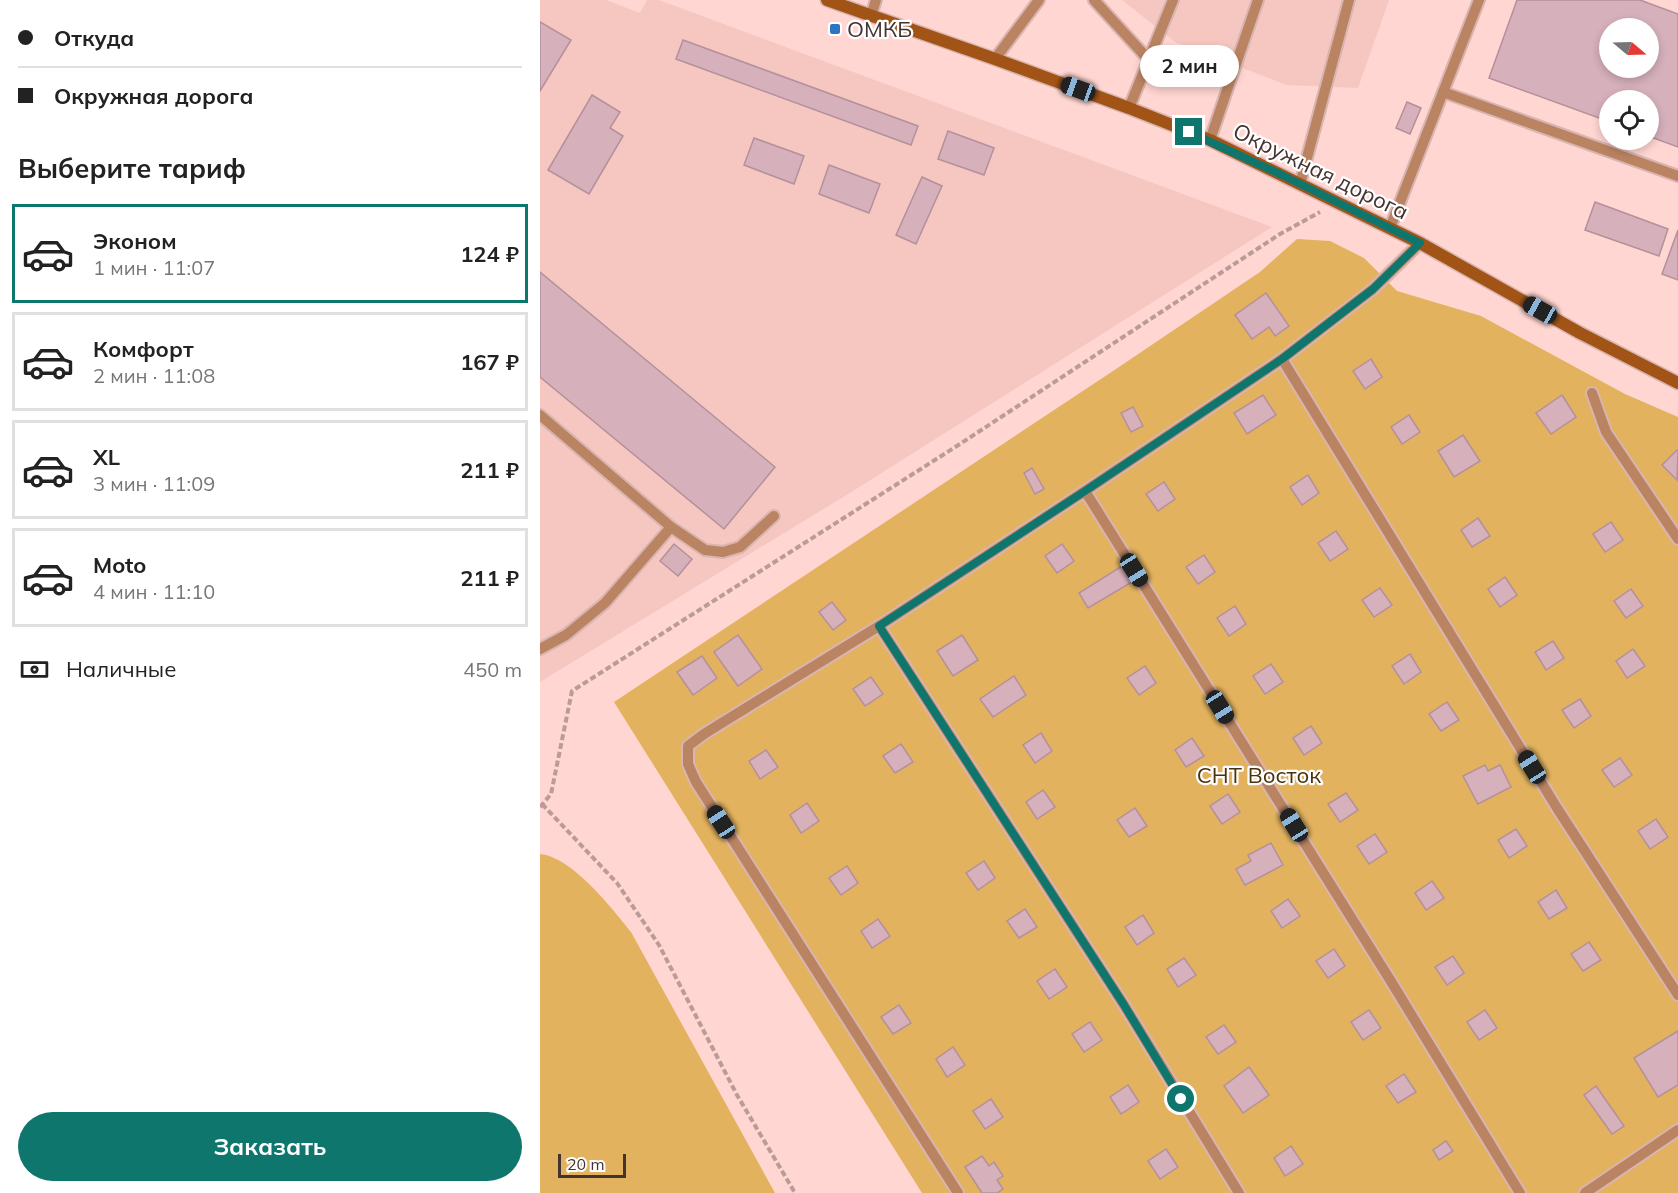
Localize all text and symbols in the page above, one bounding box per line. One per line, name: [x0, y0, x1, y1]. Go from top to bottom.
place label: ОМКБ: [847, 15, 912, 43]
north arrow: [1599, 18, 1659, 78]
map controls: [1599, 18, 1659, 150]
marker: ОМКБ: [828, 22, 842, 36]
text: Откуда: [54, 24, 134, 52]
callout: 2 мин: [1140, 45, 1238, 87]
text: 2 мин: [1161, 53, 1218, 78]
car: [1058, 74, 1098, 104]
text: Окружная дорога: [54, 82, 253, 110]
button: locate: [1599, 90, 1659, 150]
street label: Окружная дорога: [1229, 116, 1413, 226]
route end: [1175, 118, 1202, 145]
text: Выберите тариф: [18, 151, 246, 185]
icon: car: [21, 227, 75, 281]
text: Эконом: [93, 227, 177, 255]
text: 124 ₽: [460, 240, 519, 268]
text: 1 мин · 11:07: [93, 255, 215, 280]
car: [1520, 293, 1560, 327]
icon: car: [21, 335, 75, 389]
text: Комфорт: [93, 335, 194, 363]
text: 167 ₽: [460, 348, 519, 376]
text: 2 мин · 11:08: [93, 363, 215, 388]
icon: car: [21, 443, 75, 497]
text: XL: [93, 443, 120, 471]
text: 211 ₽: [460, 456, 519, 484]
text: 3 мин · 11:09: [93, 471, 215, 496]
car: [1117, 550, 1151, 590]
icon: car: [21, 551, 75, 605]
text: Moto: [93, 551, 146, 579]
text: 211 ₽: [460, 564, 519, 592]
text: 4 мин · 11:10: [93, 579, 215, 604]
icon: cash: [18, 653, 51, 686]
text: Наличные: [66, 655, 176, 683]
text: 450 m: [463, 657, 522, 682]
car: [1203, 687, 1237, 727]
car: [1515, 747, 1549, 787]
park label: СНТ Восток: [1197, 761, 1321, 789]
car: [704, 802, 738, 842]
car: [1277, 805, 1311, 845]
route start: [1167, 1085, 1194, 1112]
button: Заказать: [18, 1112, 522, 1181]
scale bar: [558, 1151, 626, 1178]
text: 20 m: [567, 1154, 604, 1174]

